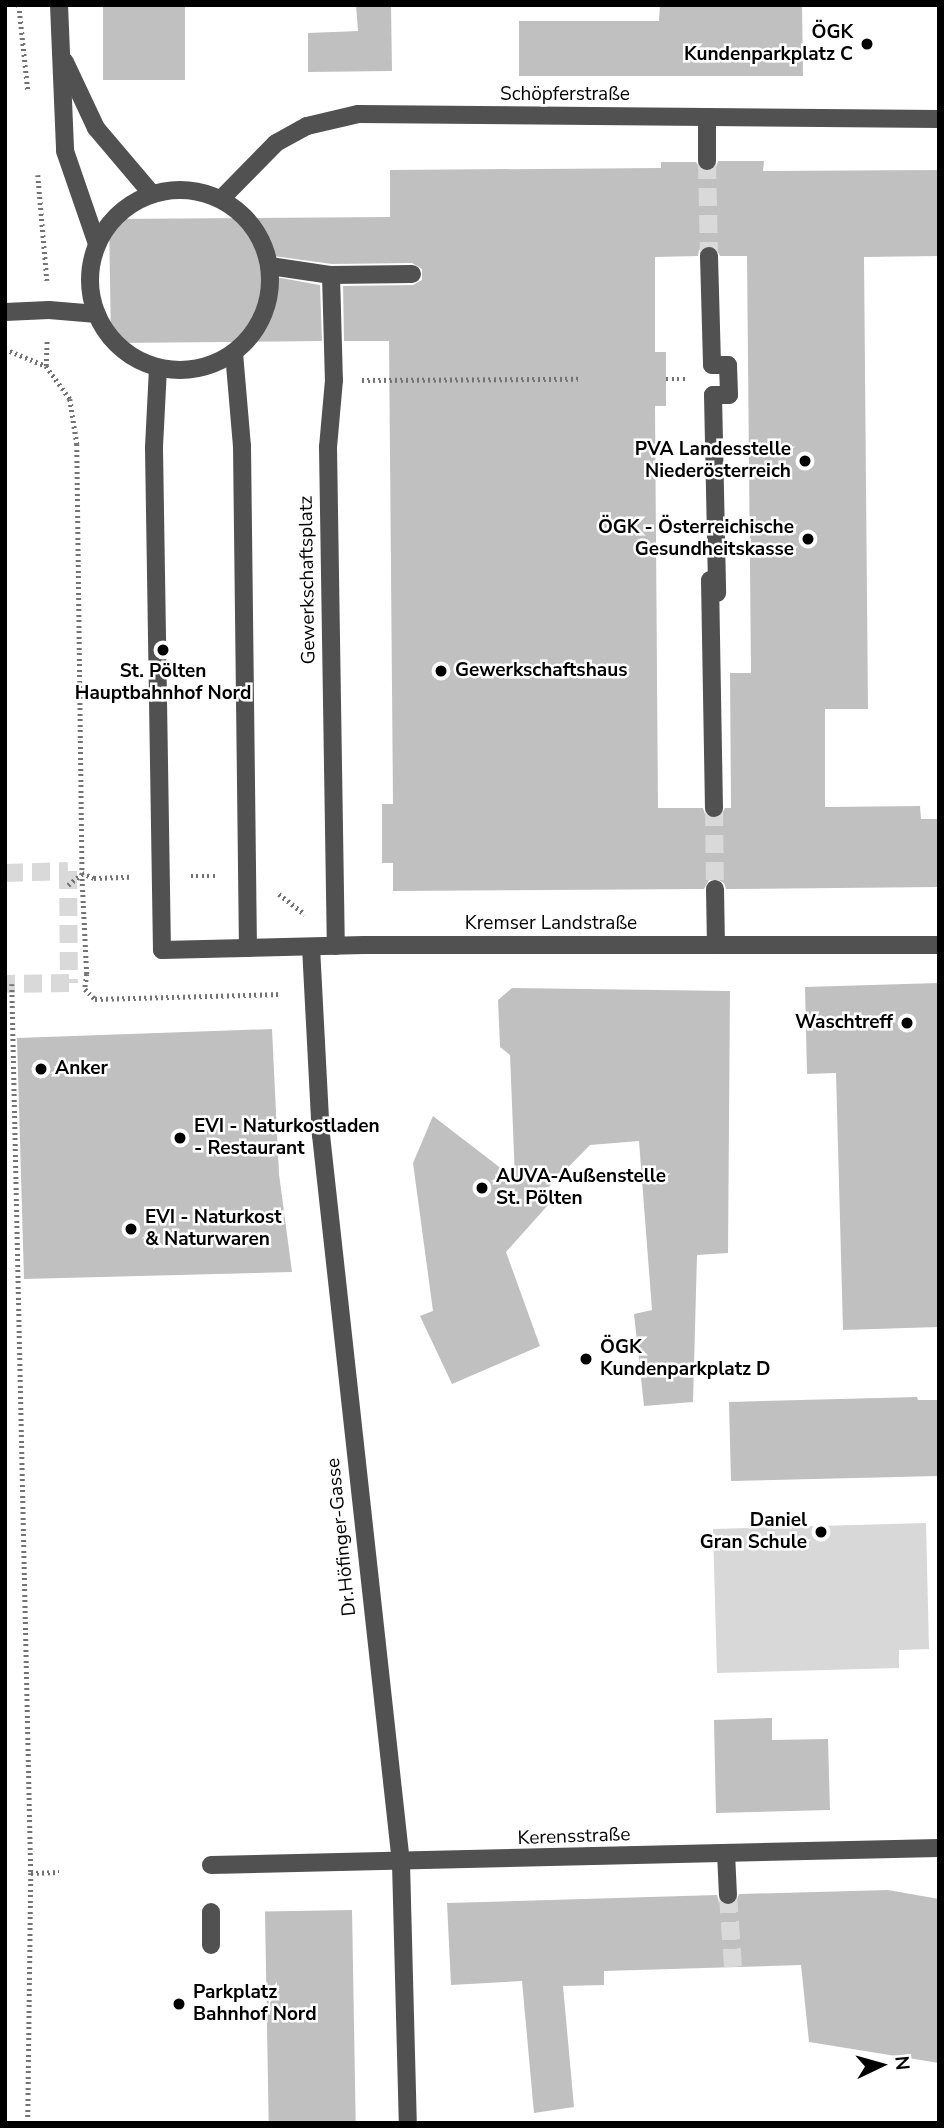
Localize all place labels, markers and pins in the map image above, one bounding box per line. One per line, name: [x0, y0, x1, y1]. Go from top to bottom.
place label: ÖGK Kundenparkplatz C: [684, 22, 853, 66]
marker: ÖGK Kundenparkplatz C: [859, 36, 875, 52]
place label: PVA Landesstelle Niederösterreich: [635, 439, 791, 483]
marker: PVA Landesstelle Niederösterreich: [797, 453, 813, 469]
place label: ÖGK - Österreichische Gesundheitskasse: [598, 517, 794, 561]
marker: ÖGK - Österreichische Gesundheitskasse: [800, 531, 816, 547]
marker: St. Pölten Hauptbahnhof Nord: [155, 642, 171, 658]
place label: Gewerkschaftshaus: [455, 660, 627, 682]
place label: St. Pölten Hauptbahnhof Nord: [75, 661, 251, 705]
marker: Gewerkschaftshaus: [433, 663, 449, 679]
place label: Waschtreff: [795, 1012, 893, 1034]
marker: Waschtreff: [899, 1015, 915, 1031]
place label: Anker: [55, 1058, 108, 1080]
marker: Anker: [33, 1061, 49, 1077]
place label: EVI - Naturkostladen - Restaurant: [194, 1116, 380, 1160]
marker: EVI - Naturkostladen - Restaurant: [172, 1130, 188, 1146]
place label: AUVA-Außenstelle St. Pölten: [496, 1166, 666, 1210]
marker: AUVA-Außenstelle St. Pölten: [474, 1180, 490, 1196]
place label: EVI - Naturkost & Naturwaren: [145, 1207, 281, 1251]
marker: EVI - Naturkost & Naturwaren: [123, 1221, 139, 1237]
place label: ÖGK Kundenparkplatz D: [600, 1337, 771, 1381]
marker: ÖGK Kundenparkplatz D: [578, 1351, 594, 1367]
place label: Daniel Gran Schule: [700, 1510, 807, 1554]
marker: Daniel Gran Schule: [813, 1524, 829, 1540]
place label: Parkplatz Bahnhof Nord: [193, 1982, 317, 2026]
marker: Parkplatz Bahnhof Nord: [171, 1996, 187, 2012]

